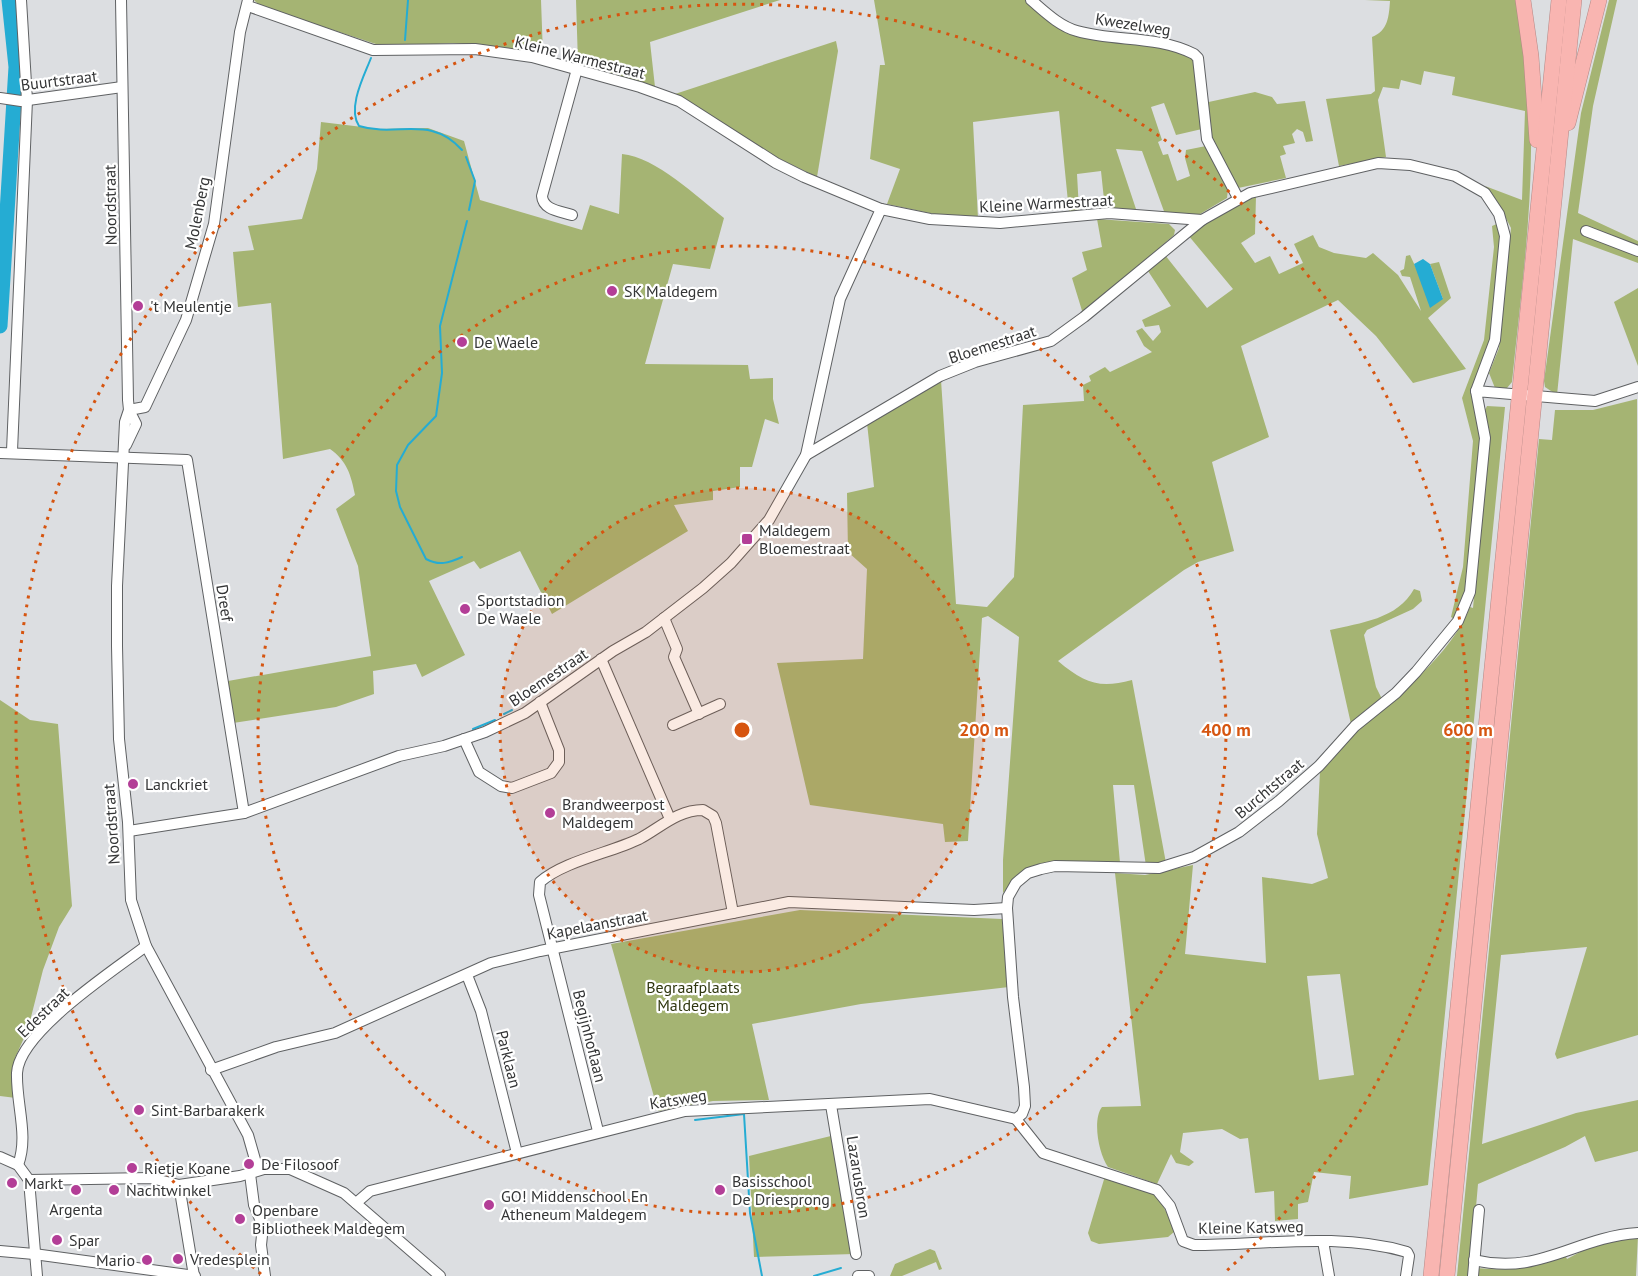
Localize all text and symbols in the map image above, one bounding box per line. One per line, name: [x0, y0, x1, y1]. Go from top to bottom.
street label: Kwezelweg: [1094, 8, 1172, 40]
street label: Kleine Warmestraat: [513, 31, 648, 83]
street label: Buurtstraat: [20, 65, 99, 95]
street label: Noordstraat: [99, 164, 121, 246]
street label: Molenberg: [180, 175, 214, 251]
street label: Kleine Warmestraat: [979, 189, 1114, 216]
place label: SK Maldegem: [624, 281, 718, 301]
marker: SK Maldegem: [605, 284, 619, 298]
place label: 't Meulentje: [150, 296, 232, 316]
marker: 't Meulentje: [131, 299, 145, 313]
street label: Bloemestraat: [946, 320, 1039, 368]
place label: De Waele: [474, 332, 538, 352]
marker: De Waele: [455, 335, 469, 349]
place label: Maldegem Bloemestraat: [759, 520, 850, 558]
marker: Maldegem Bloemestraat: [740, 532, 754, 546]
street label: Dreef: [212, 583, 238, 624]
place label: Sportstadion De Waele: [477, 590, 564, 628]
marker: Sportstadion De Waele: [458, 602, 472, 616]
street label: Bloemestraat: [505, 643, 592, 711]
text: 200 m: [959, 718, 1009, 741]
text: 400 m: [1201, 718, 1251, 741]
text: 600 m: [1443, 718, 1493, 741]
centre of rings: [732, 720, 752, 740]
street label: Burchtstraat: [1231, 753, 1308, 823]
place label: Lanckriet: [145, 774, 208, 794]
marker: Lanckriet: [126, 777, 140, 791]
street label: Noordstraat: [98, 782, 124, 865]
place label: Brandweerpost Maldegem: [562, 794, 665, 832]
marker: Brandweerpost Maldegem: [543, 806, 557, 820]
street label: Kapelaanstraat: [545, 904, 650, 944]
park label: Begraafplaats Maldegem: [646, 977, 740, 1015]
street label: Edestraat: [13, 982, 73, 1041]
street label: Begijnhoflaan: [569, 988, 611, 1084]
street label: Parklaan: [492, 1028, 526, 1090]
street label: Katsweg: [648, 1085, 708, 1113]
place label: Sint-Barbarakerk: [151, 1100, 265, 1120]
marker: Sint-Barbarakerk: [132, 1103, 146, 1117]
street label: Lazarusbron: [843, 1134, 875, 1220]
place label: De Filosoof: [261, 1154, 339, 1174]
marker: De Filosoof: [242, 1157, 256, 1171]
place label: Rietje Koane: [144, 1158, 230, 1178]
marker: Rietje Koane: [125, 1161, 139, 1175]
place label: Basisschool De Driesprong: [732, 1171, 830, 1209]
place label: Markt: [24, 1173, 64, 1193]
marker: Markt: [5, 1176, 19, 1190]
place label: Nachtwinkel: [126, 1180, 211, 1200]
marker: Argenta: [69, 1183, 83, 1197]
marker: Nachtwinkel: [107, 1183, 121, 1197]
marker: Basisschool De Driesprong: [713, 1183, 727, 1197]
place label: GO! Middenschool En Atheneum Maldegem: [501, 1186, 648, 1224]
marker: GO! Middenschool En Atheneum Maldegem: [482, 1198, 496, 1212]
place label: Argenta: [49, 1199, 103, 1219]
place label: Openbare Bibliotheek Maldegem: [252, 1200, 405, 1238]
marker: Openbare Bibliotheek Maldegem: [233, 1212, 247, 1226]
street label: Kleine Katsweg: [1198, 1216, 1304, 1238]
place label: Spar: [69, 1230, 100, 1250]
marker: Spar: [50, 1233, 64, 1247]
place label: Vredesplein: [189, 1249, 270, 1269]
place label: Mario: [96, 1250, 135, 1270]
marker: Vredesplein: [171, 1252, 185, 1266]
marker: Mario: [140, 1253, 154, 1267]

